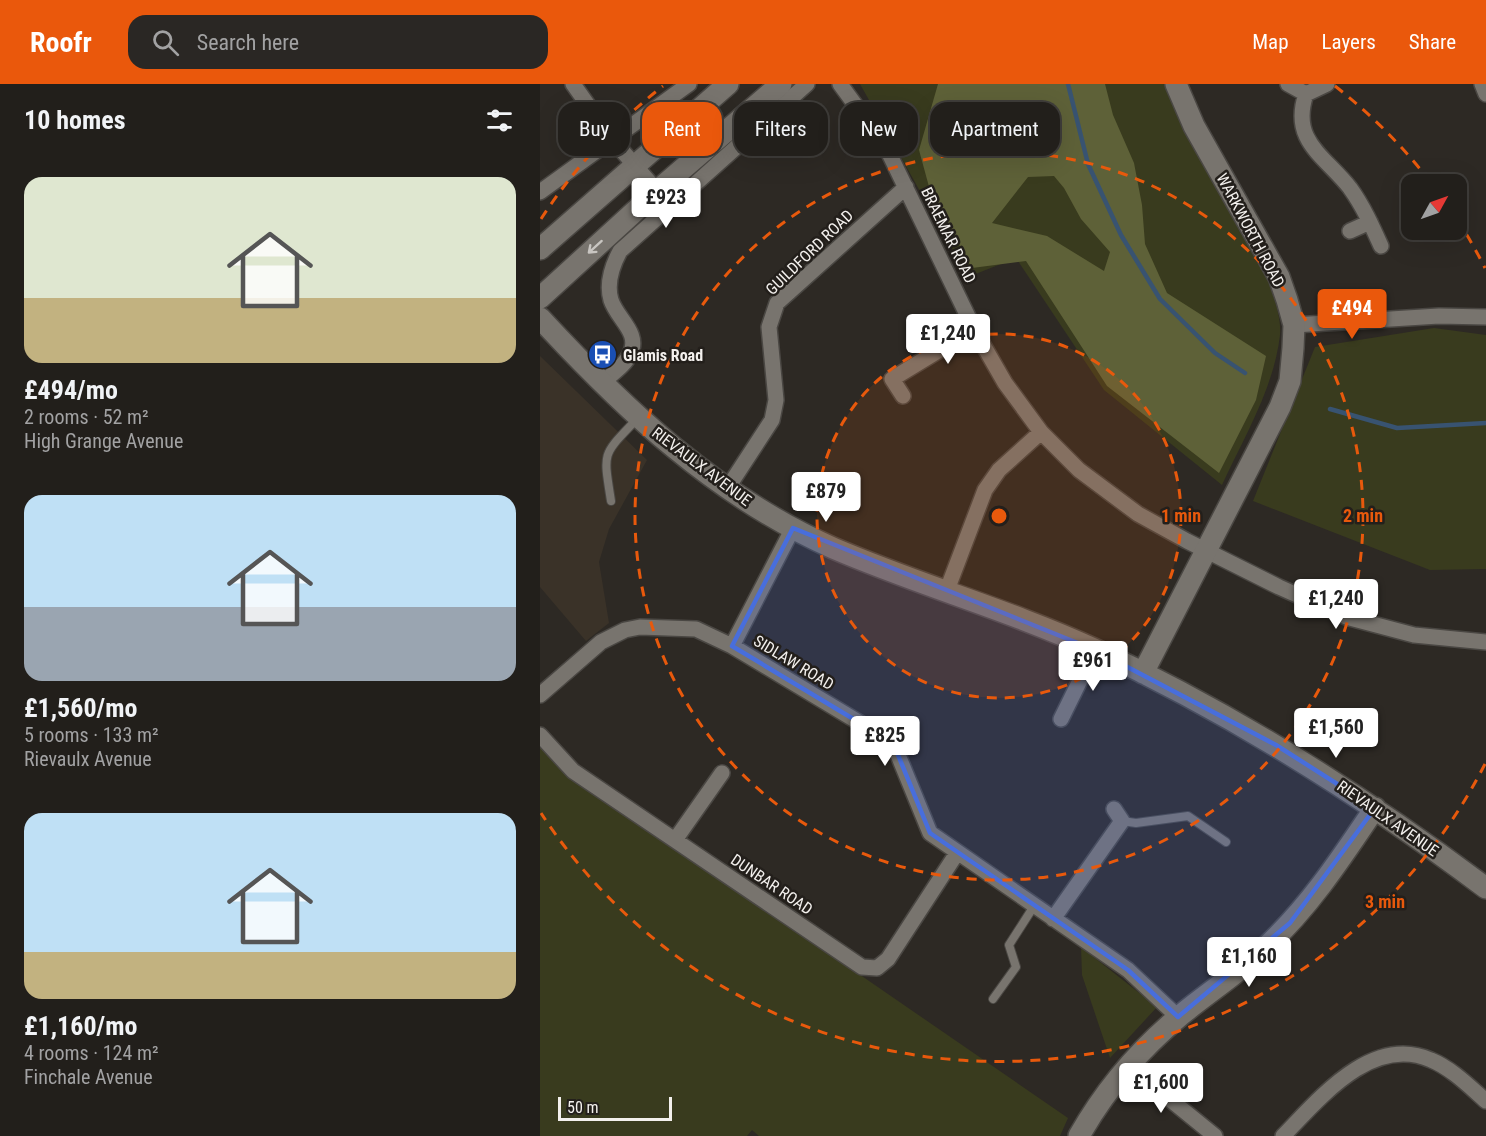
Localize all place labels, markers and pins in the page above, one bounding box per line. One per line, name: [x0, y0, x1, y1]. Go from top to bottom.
pin: £923: [630, 178, 702, 229]
pin: £494: [1316, 289, 1388, 340]
pin: £1,240: [899, 314, 997, 365]
bus stop icon: Glamis Road: [586, 339, 618, 371]
place label: Glamis Road: [623, 346, 703, 365]
pin: £879: [790, 472, 862, 523]
centre of rings: [989, 506, 1009, 526]
pin: £1,240: [1287, 579, 1385, 630]
pin: £961: [1057, 641, 1129, 692]
pin: £1,560: [1287, 708, 1385, 759]
pin: £825: [849, 716, 921, 767]
pin: £1,160: [1200, 937, 1298, 988]
pin: £1,600: [1112, 1063, 1210, 1114]

